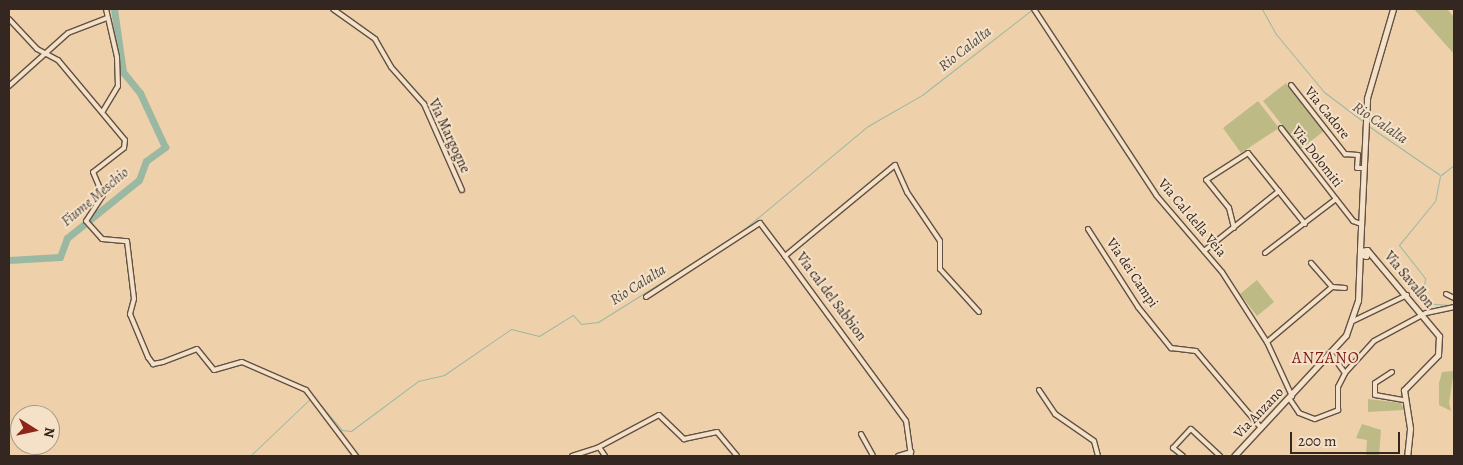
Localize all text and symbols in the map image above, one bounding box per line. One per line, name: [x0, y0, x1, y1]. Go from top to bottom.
water label: Rio Calalta: [935, 23, 995, 75]
street label: Via Cadore: [1301, 83, 1353, 143]
street label: Via Margogne: [425, 96, 473, 176]
water label: Rio Calalta: [1349, 98, 1411, 148]
street label: Via Dolomiti: [1288, 123, 1346, 191]
water label: Fiume Meschio: [58, 164, 132, 230]
street label: Via Cal della Veia: [1154, 176, 1230, 260]
street label: Via dei Campi: [1103, 235, 1161, 311]
street label: Via Savallon: [1381, 248, 1437, 312]
street label: Via cal del Sabbion: [792, 250, 870, 344]
water label: Rio Calalta: [607, 261, 669, 309]
district label: ANZANO: [1291, 348, 1361, 368]
street label: Via Anzano: [1231, 384, 1287, 442]
north arrow: [10, 405, 60, 455]
scale bar: [1293, 422, 1403, 454]
text: N: [39, 426, 60, 439]
text: 200 m: [1298, 431, 1337, 451]

